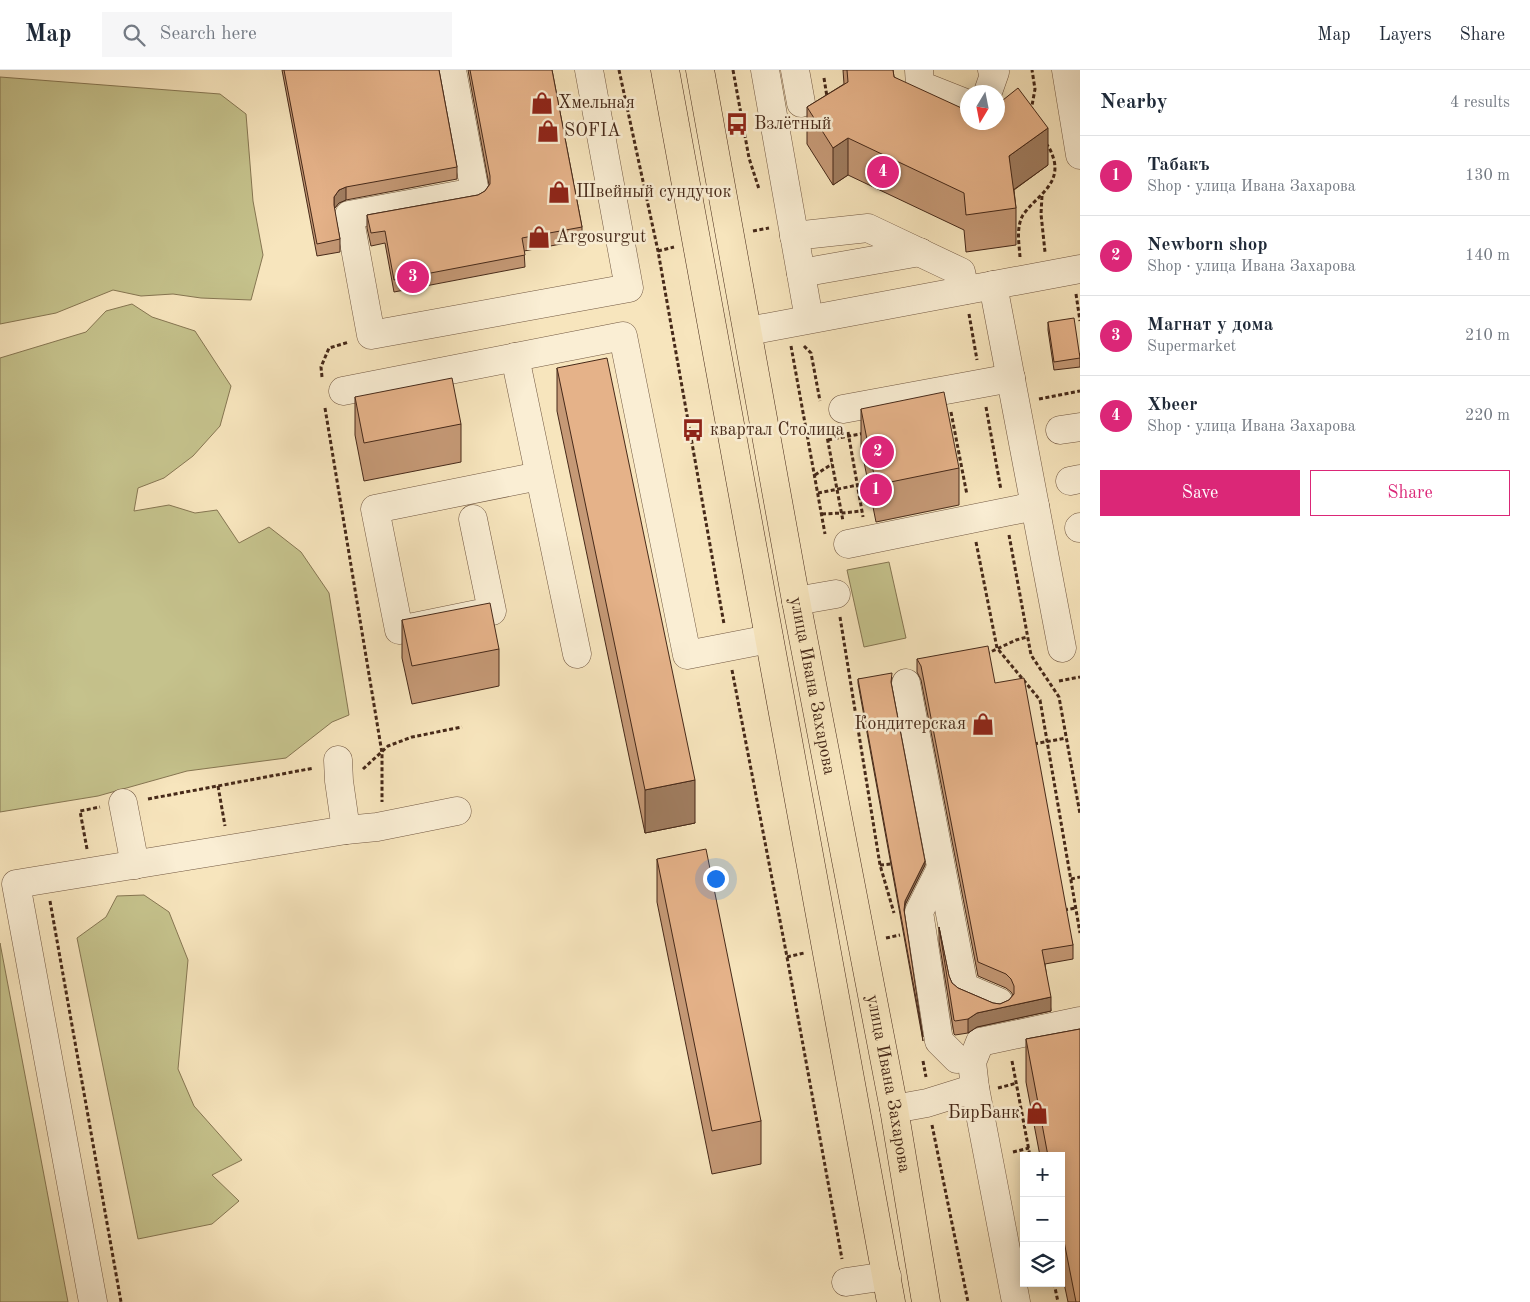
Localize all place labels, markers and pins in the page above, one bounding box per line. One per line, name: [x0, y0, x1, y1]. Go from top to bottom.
shop icon: Хмельная: [529, 90, 555, 116]
place label: Хмельная: [558, 94, 635, 112]
bus stop icon: Взлётный: [724, 111, 750, 137]
place label: Взлётный: [754, 115, 832, 133]
shop icon: SOFIA: [535, 118, 561, 144]
place label: SOFIA: [564, 122, 621, 140]
pin: 4: [867, 153, 899, 191]
shop icon: Швейный сундучок: [546, 179, 572, 205]
place label: Швейный сундучок: [576, 183, 731, 201]
shop icon: Argosurgut: [526, 224, 552, 250]
place label: Argosurgut: [556, 228, 646, 246]
pin: 3: [397, 258, 429, 296]
bus stop icon: квартал Столица: [680, 417, 706, 443]
place label: квартал Столица: [710, 421, 844, 439]
pin: 2: [862, 433, 894, 471]
pin: 1: [860, 471, 892, 509]
shop icon: Кондитерская: [970, 711, 996, 737]
place label: Кондитерская: [854, 715, 966, 733]
shop icon: БирБанк: [1024, 1100, 1050, 1126]
place label: БирБанк: [948, 1104, 1020, 1122]

